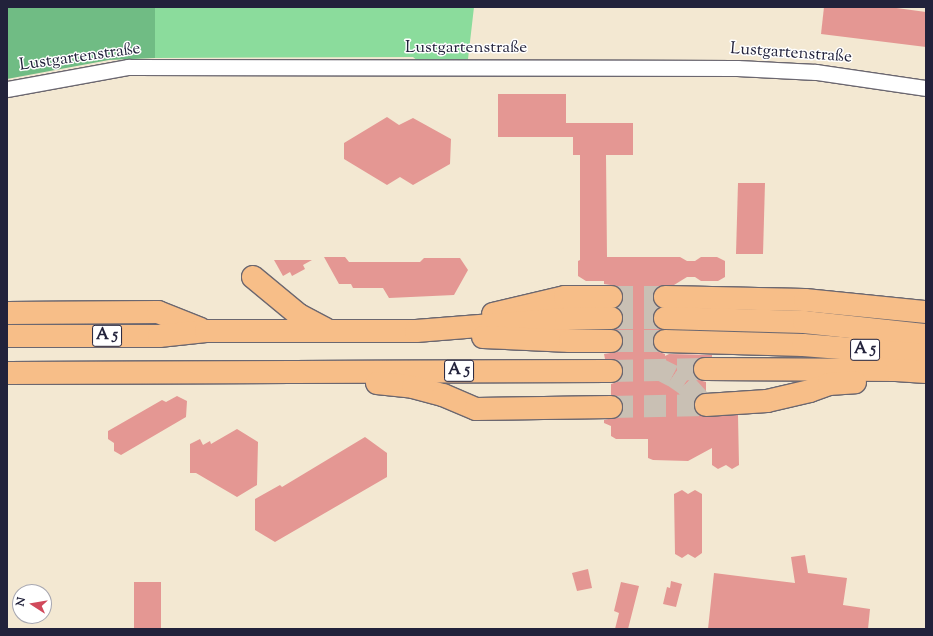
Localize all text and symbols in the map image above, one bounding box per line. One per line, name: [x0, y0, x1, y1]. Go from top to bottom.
street label: Lustgartenstraße: [18, 39, 142, 77]
street label: Lustgartenstraße: [405, 39, 527, 59]
street label: Lustgartenstraße: [729, 40, 853, 68]
road number: A 5: [92, 322, 122, 350]
road number: A 5: [850, 336, 880, 364]
road number: A 5: [444, 357, 474, 385]
north arrow: [12, 584, 52, 624]
text: N: [13, 596, 30, 608]

